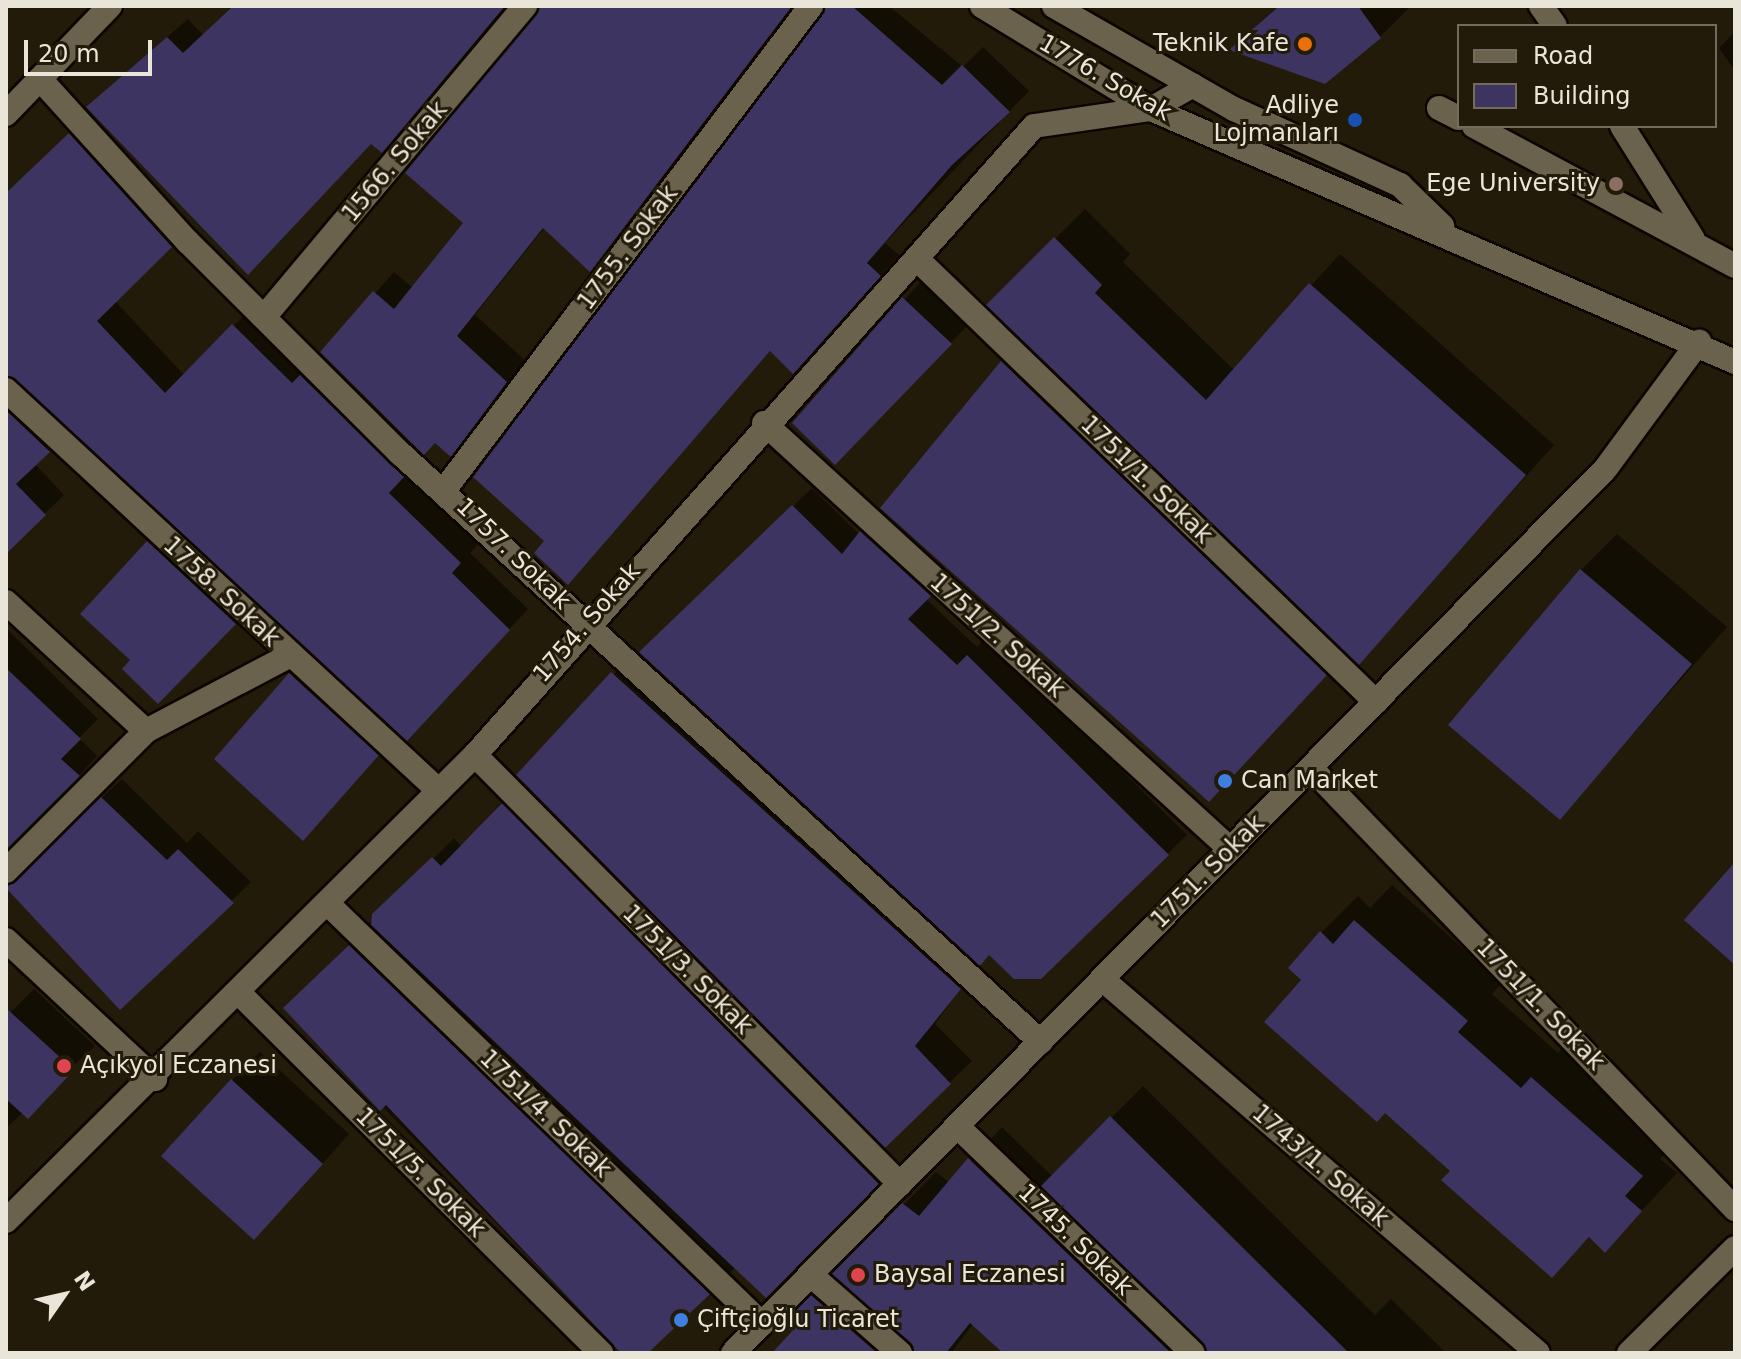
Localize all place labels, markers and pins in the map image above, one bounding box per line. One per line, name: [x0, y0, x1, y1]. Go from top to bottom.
place label: Teknik Kafe: [1153, 30, 1289, 58]
marker: Teknik Kafe: [1296, 35, 1314, 53]
place label: Adliye Lojmanları: [1213, 92, 1339, 148]
marker: Adliye Lojmanları: [1346, 111, 1364, 129]
place label: Ege University: [1426, 170, 1600, 198]
marker: Ege University: [1607, 175, 1625, 193]
place label: Can Market: [1241, 767, 1378, 795]
marker: Can Market: [1216, 772, 1234, 790]
place label: Açıkyol Eczanesi: [80, 1052, 277, 1080]
marker: Açıkyol Eczanesi: [55, 1057, 73, 1075]
place label: Baysal Eczanesi: [874, 1261, 1066, 1289]
marker: Baysal Eczanesi: [849, 1266, 867, 1284]
place label: Çiftçioğlu Ticaret: [697, 1306, 899, 1334]
marker: Çiftçioğlu Ticaret: [672, 1311, 690, 1329]

